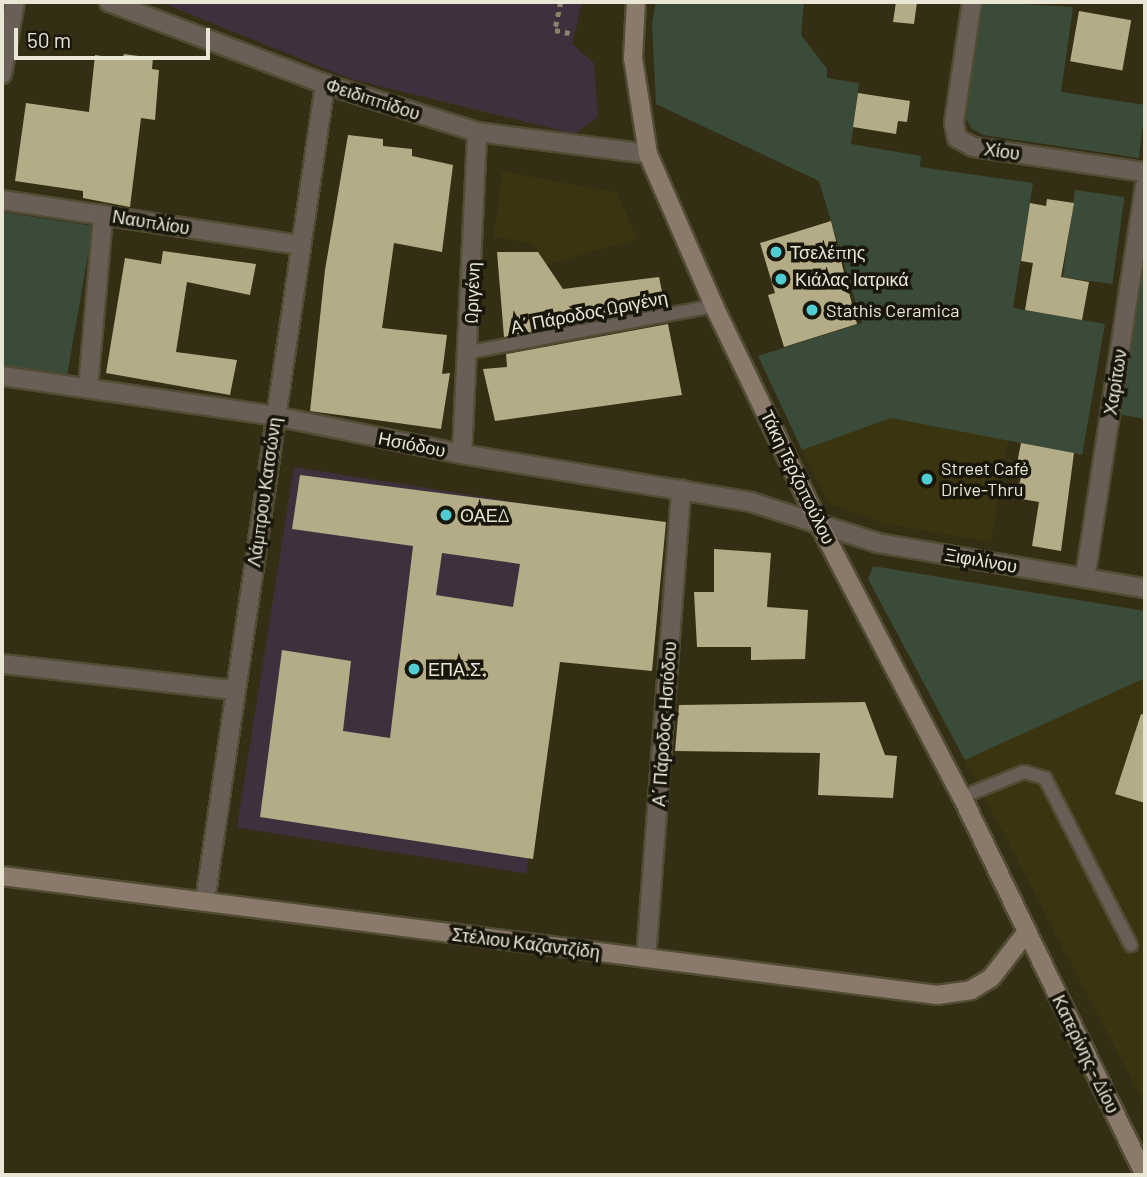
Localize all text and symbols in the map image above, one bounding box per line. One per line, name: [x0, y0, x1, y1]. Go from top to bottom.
scale bar: [18, 14, 214, 58]
text: 50 m: [27, 27, 71, 52]
street label: Φειδιππίδου: [323, 74, 423, 124]
street label: Χίου: [983, 138, 1021, 164]
street label: Ναυπλίου: [111, 205, 191, 239]
place label: Τσελέπης: [790, 241, 865, 263]
marker: Τσελέπης: [768, 244, 784, 260]
street label: Ωριγένη: [460, 262, 484, 324]
place label: Κιάλας Ιατρικά: [795, 268, 909, 290]
marker: Κιάλας Ιατρικά: [773, 271, 789, 287]
street label: Α΄ Πάροδος Ωριγένη: [509, 286, 669, 338]
place label: Stathis Ceramica: [826, 299, 960, 321]
marker: Stathis Ceramica: [804, 302, 820, 318]
street label: Χαρίτων: [1099, 347, 1131, 417]
street label: Τάκη Τερζοπούλου: [756, 407, 840, 547]
street label: Λάμπρου Κατσώνη: [243, 416, 285, 568]
street label: Ησιόδου: [377, 427, 447, 461]
place label: Street Café Drive-Thru: [941, 458, 1029, 500]
marker: Street Café Drive-Thru: [919, 471, 935, 487]
place label: ΟΑΕΔ: [460, 504, 509, 526]
marker: ΟΑΕΔ: [438, 507, 454, 523]
street label: Ξιφιλίνου: [943, 543, 1019, 577]
street label: Α΄ Πάροδος Ησιόδου: [647, 641, 681, 807]
place label: ΕΠΑ.Σ.: [428, 658, 486, 680]
marker: ΕΠΑ.Σ.: [406, 661, 422, 677]
street label: Στέλιου Καζαντζίδη: [451, 923, 601, 963]
street label: Κατερίνης - Δίου: [1048, 991, 1124, 1117]

